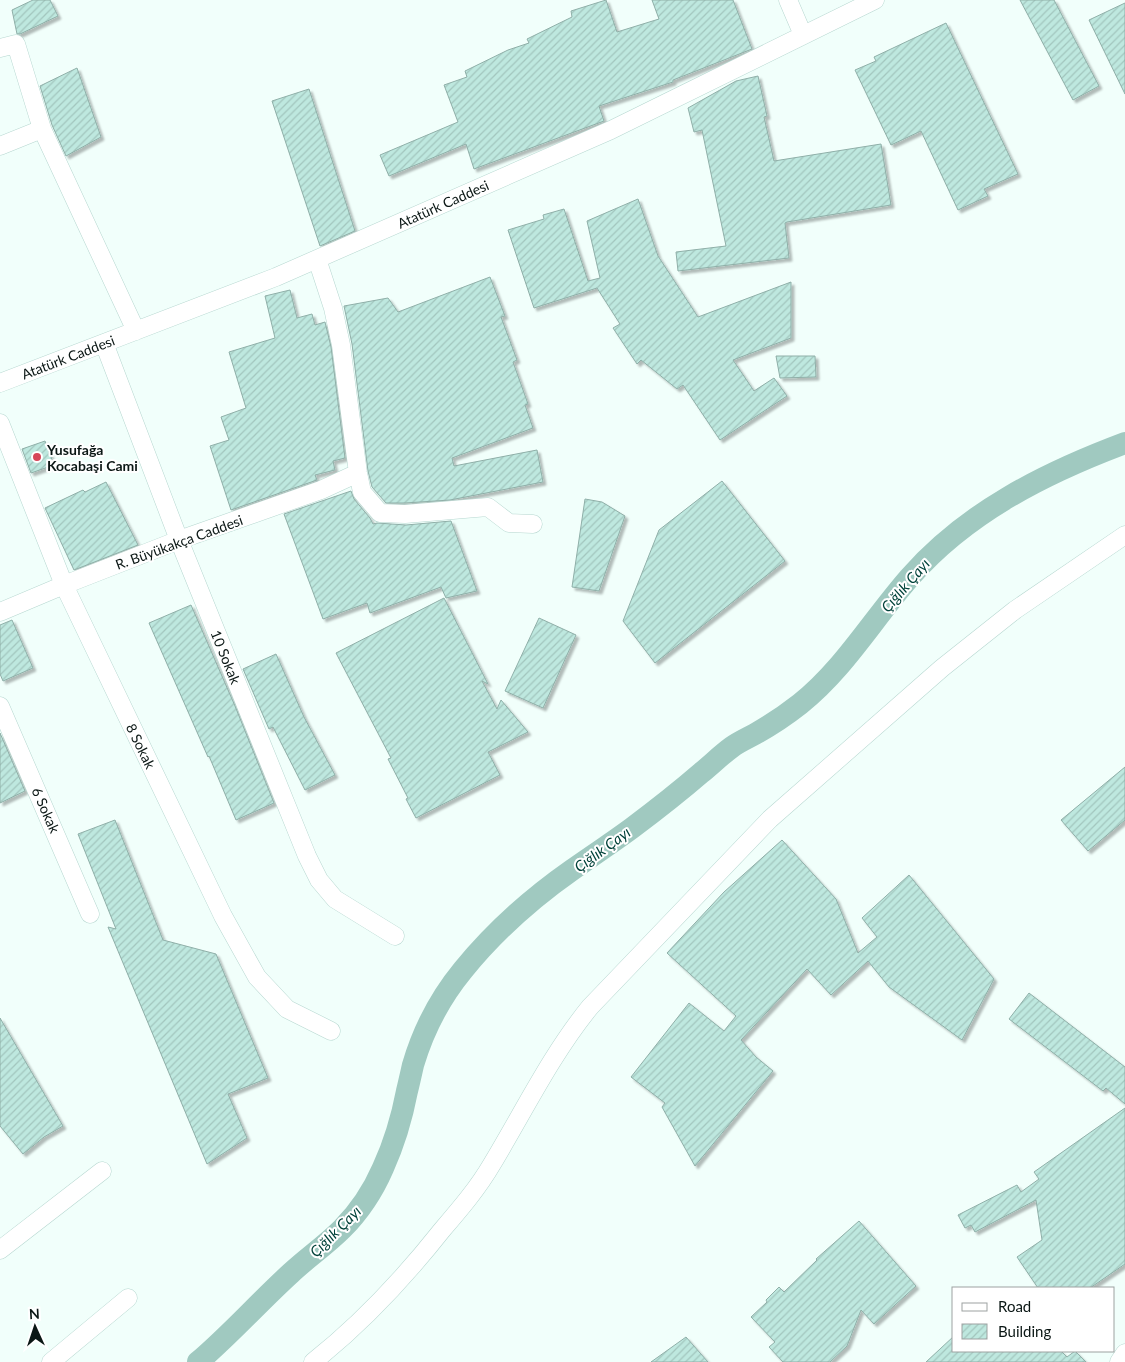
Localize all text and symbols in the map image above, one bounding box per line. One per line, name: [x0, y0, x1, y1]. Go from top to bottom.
street label: Atatürk Caddesi: [395, 176, 491, 232]
street label: Atatürk Caddesi: [19, 331, 117, 383]
place label: Yusufağa Kocabaşi Cami: [46, 441, 138, 474]
marker: Yusufağa Kocabaşi Cami: [31, 451, 43, 463]
street label: R. Büyükakça Caddesi: [113, 511, 245, 573]
water label: Çığlık Çayı: [877, 555, 933, 615]
street label: 10 Sokak: [208, 628, 245, 687]
street label: 8 Sokak: [123, 721, 160, 772]
street label: 6 Sokak: [28, 784, 64, 836]
water label: Çığlık Çayı: [570, 823, 634, 875]
water label: Çığlık Çayı: [306, 1202, 364, 1260]
legend: [952, 1287, 1115, 1352]
text: Road: [998, 1297, 1031, 1315]
north arrow: [10, 1302, 60, 1352]
text: N: [28, 1305, 40, 1322]
text: Building: [998, 1322, 1051, 1340]

